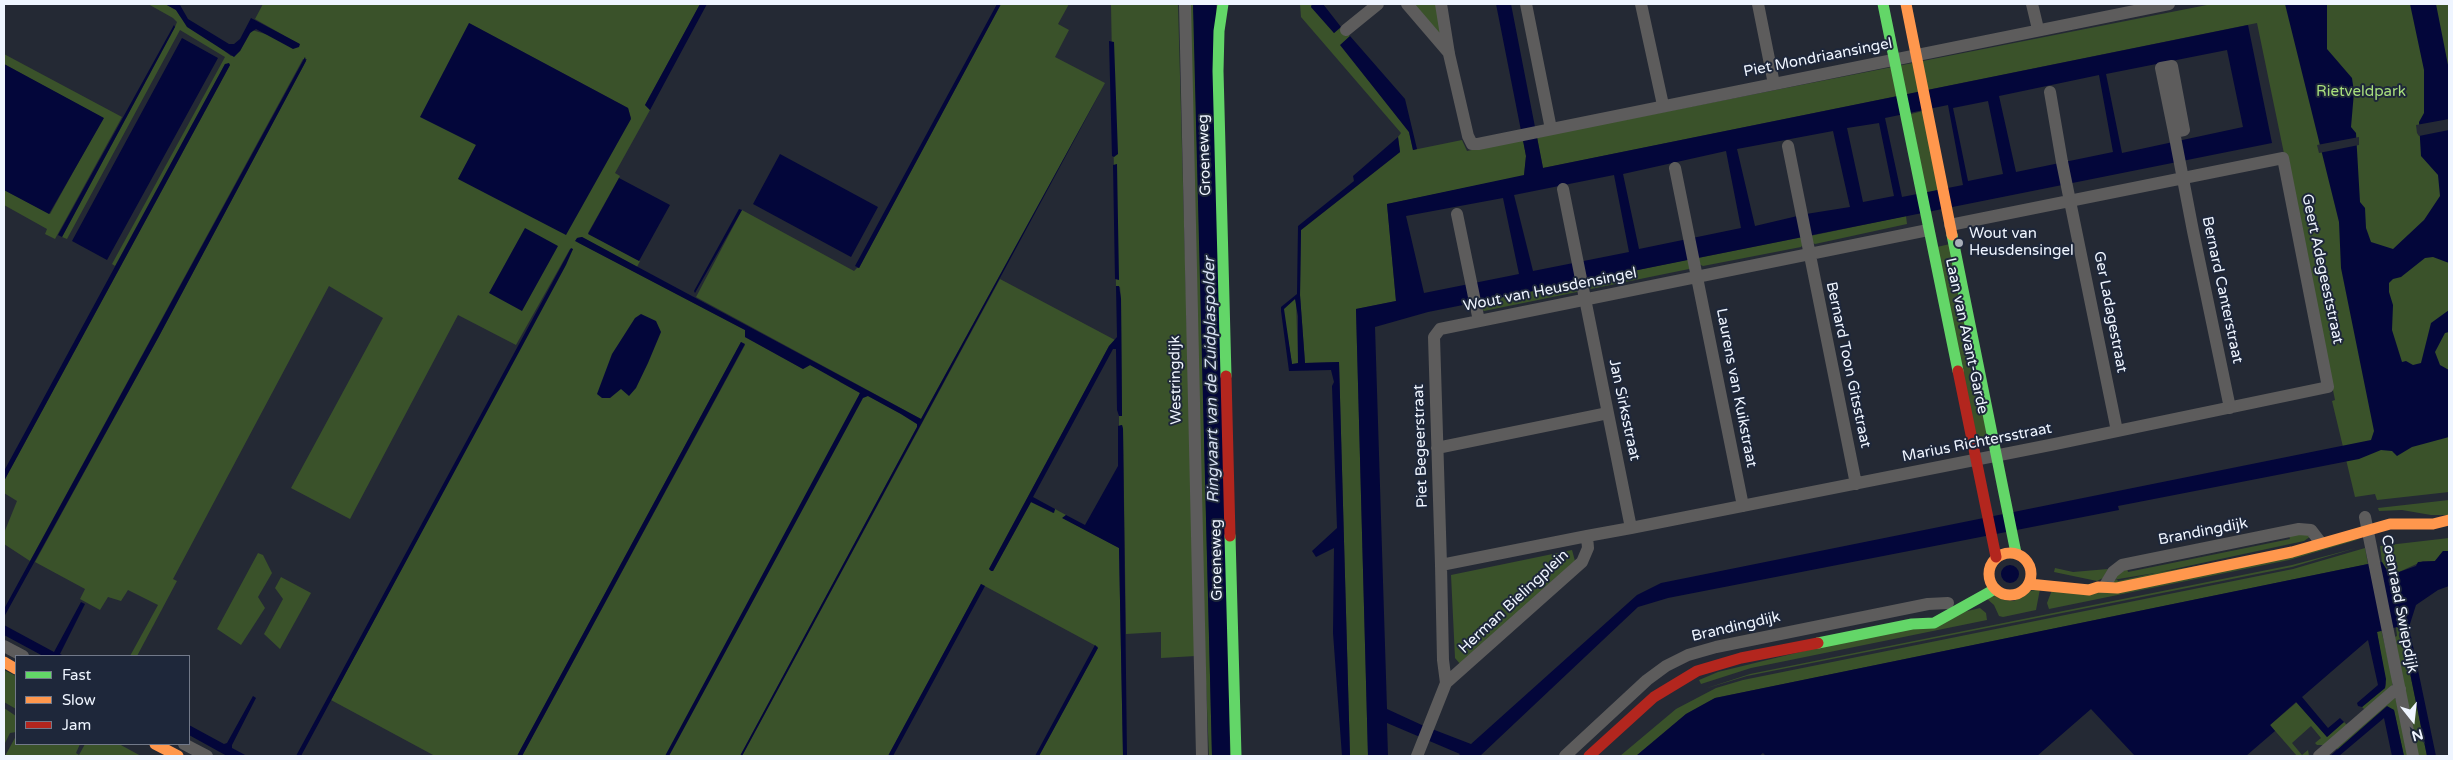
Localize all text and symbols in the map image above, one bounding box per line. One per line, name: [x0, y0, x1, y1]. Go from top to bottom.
street label: Piet Mondriaansingel: [1742, 35, 1894, 81]
park label: Rietveldpark: [2316, 83, 2406, 101]
street label: Groeneweg: [1195, 114, 1215, 196]
street label: Geert Adegeeststraat: [2297, 192, 2347, 346]
street label: Bernard Canterstraat: [2198, 215, 2246, 365]
place label: Wout van Heusdensingel: [1969, 225, 2074, 260]
marker: Wout van Heusdensingel: [1953, 237, 1965, 249]
street label: Ger Ladagestraat: [2089, 250, 2131, 374]
street label: Laan van Avant-Garde: [1941, 256, 1991, 416]
water label: Ringvaart van de Zuidplaspolder: [1200, 257, 1224, 503]
street label: Wout van Heusdensingel: [1462, 264, 1638, 316]
street label: Bernard Toon Gitsstraat: [1822, 280, 1874, 450]
street label: Laurens van Kuikstraat: [1712, 307, 1760, 469]
street label: Westringdijk: [1166, 335, 1186, 425]
street label: Jan Sirksstraat: [1604, 358, 1644, 462]
street label: Piet Begeerstraat: [1410, 384, 1432, 508]
street label: Marius Richtersstraat: [1901, 420, 2053, 466]
street label: Brandingdijk: [2157, 515, 2249, 549]
street label: Groeneweg: [1207, 519, 1227, 601]
street label: Coenraad Swiepdijk: [2377, 533, 2421, 675]
street label: Herman Bielingplein: [1455, 546, 1573, 658]
street label: Brandingdijk: [1690, 608, 1782, 646]
legend: [15, 655, 190, 745]
text: Fast: [62, 666, 91, 684]
text: Slow: [62, 691, 96, 709]
north arrow: [2388, 695, 2438, 745]
text: Jam: [62, 716, 91, 734]
text: N: [2410, 725, 2425, 745]

